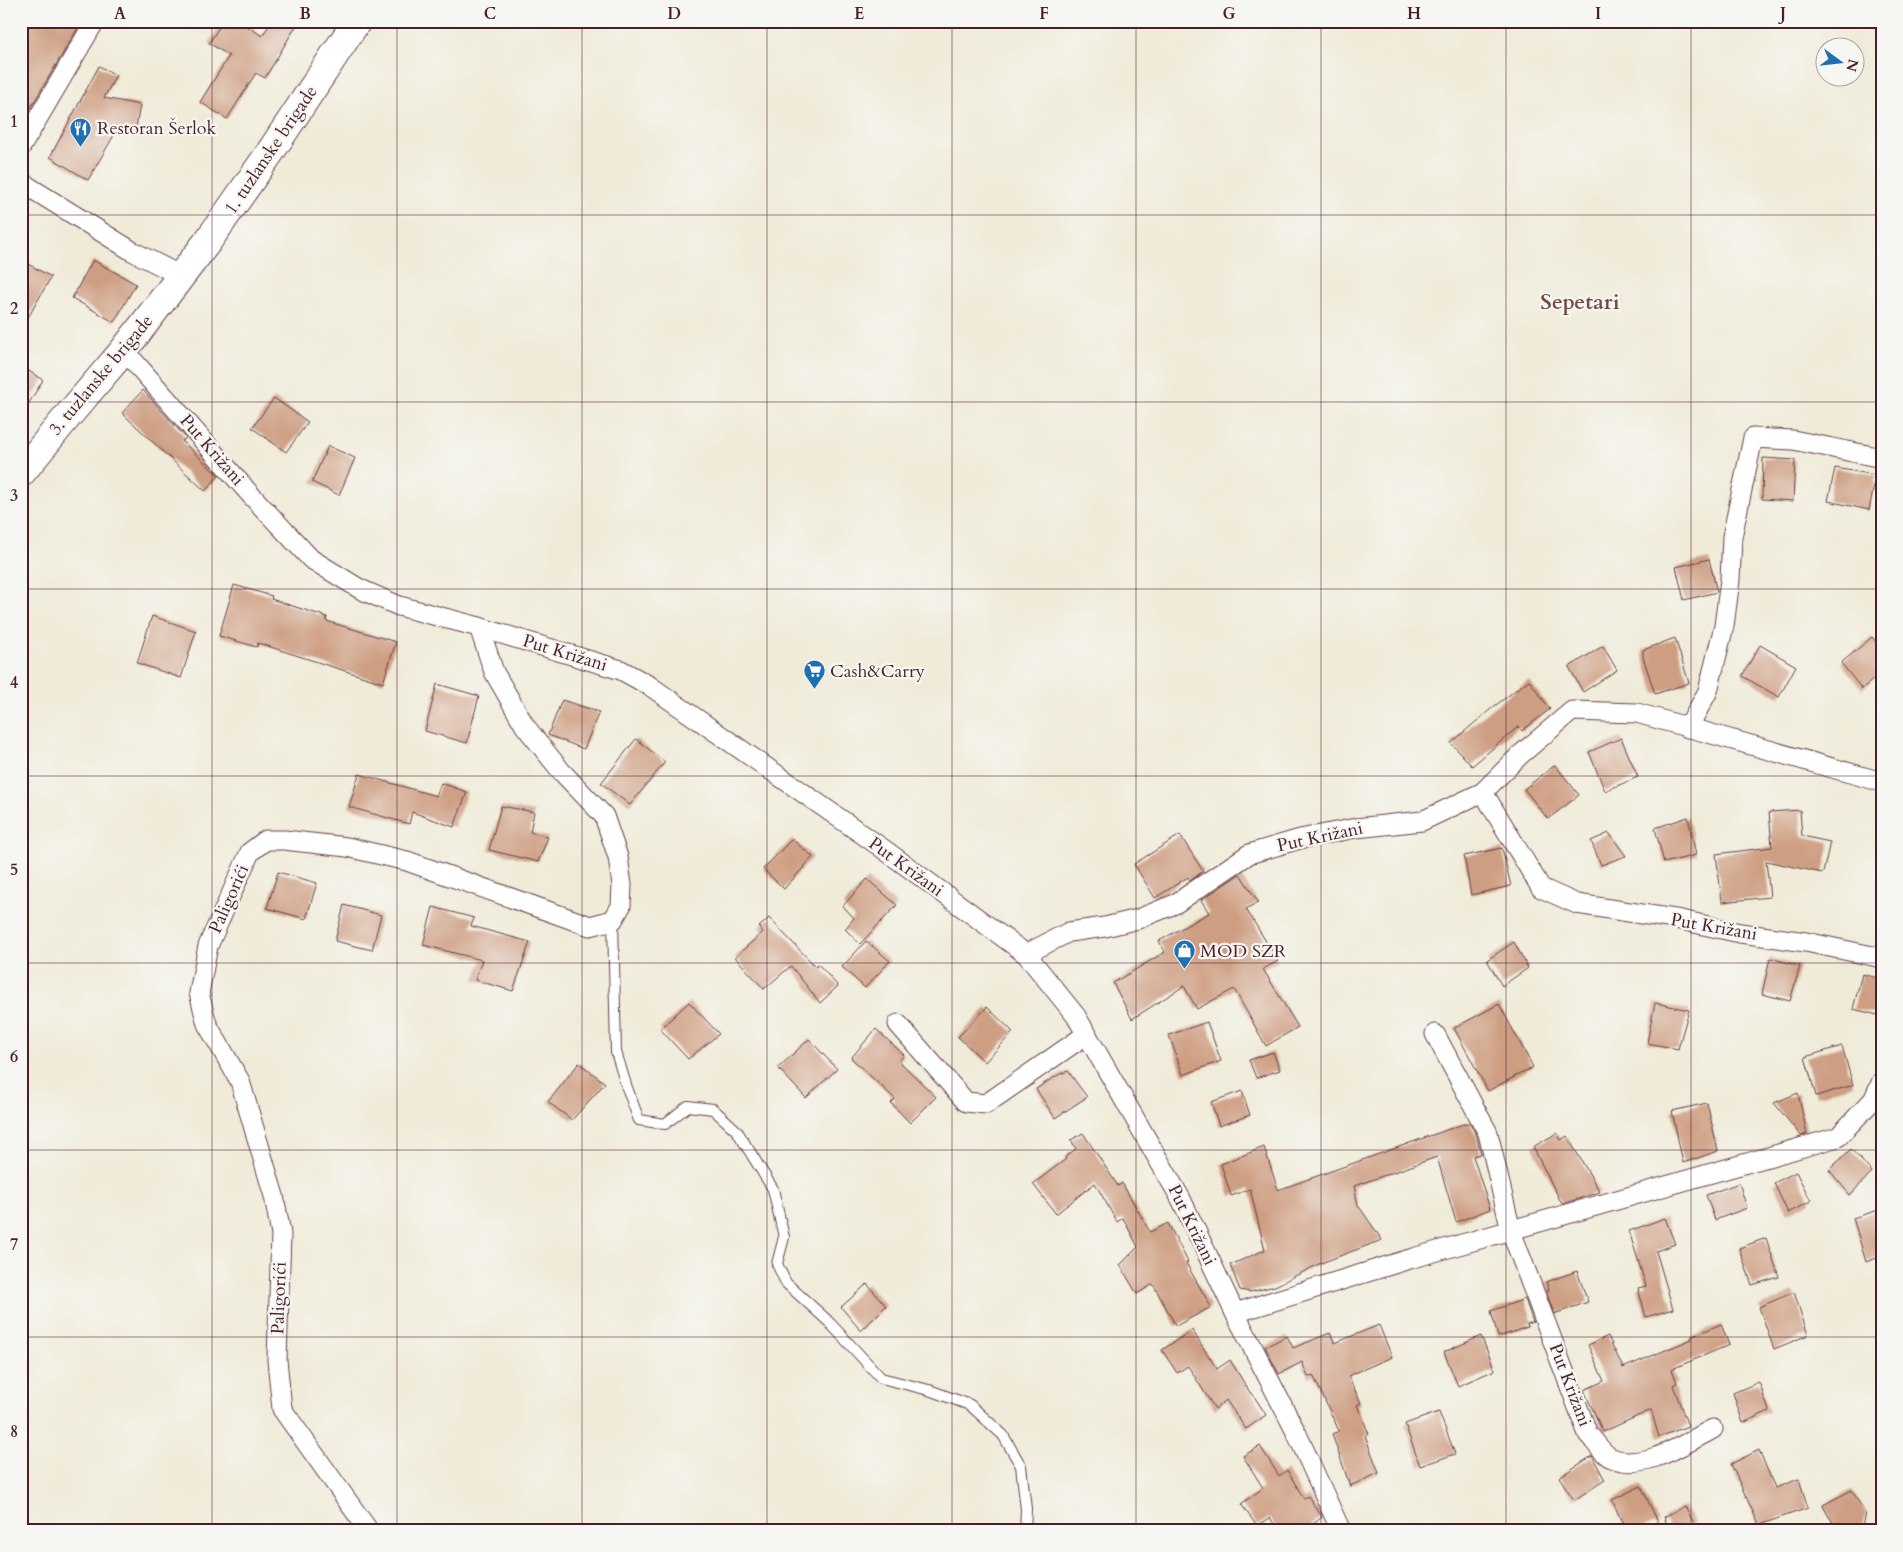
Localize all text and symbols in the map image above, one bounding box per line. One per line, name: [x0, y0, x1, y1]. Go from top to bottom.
text: A: [114, 3, 126, 25]
text: B: [299, 3, 311, 25]
text: C: [484, 3, 496, 25]
text: D: [667, 3, 681, 25]
text: E: [854, 3, 864, 25]
text: F: [1039, 3, 1049, 25]
text: G: [1222, 3, 1236, 25]
text: H: [1407, 3, 1421, 25]
text: I: [1595, 3, 1601, 25]
text: J: [1778, 3, 1786, 25]
north arrow: [1816, 38, 1866, 88]
text: N: [1841, 57, 1863, 74]
street label: 1. tuzlanske brigade: [219, 81, 323, 219]
text: 1: [10, 111, 18, 133]
restaurant icon: Restoran Šerlok: [69, 116, 93, 147]
place label: Restoran Šerlok: [97, 116, 217, 141]
district label: Sepetari: [1540, 287, 1620, 317]
text: 2: [10, 298, 18, 320]
street label: 3. tuzlanske brigade: [43, 309, 159, 441]
street label: Put Križani: [174, 409, 250, 491]
text: 3: [10, 485, 18, 507]
street label: Put Križani: [520, 628, 610, 678]
supermarket icon: Cash&Carry: [802, 659, 826, 690]
place label: Cash&Carry: [830, 659, 925, 684]
text: 4: [10, 672, 18, 694]
street label: Put Križani: [1275, 816, 1365, 858]
street label: Put Križani: [863, 831, 949, 903]
text: 5: [10, 859, 18, 881]
street label: Paligorići: [203, 861, 255, 937]
street label: Put Križani: [1669, 907, 1759, 947]
shop icon: MOD SZR: [1172, 939, 1196, 970]
place label: MOD SZR: [1200, 939, 1287, 964]
text: 6: [10, 1046, 18, 1068]
street label: Put Križani: [1162, 1180, 1222, 1270]
text: 7: [10, 1234, 18, 1256]
street label: Paligorići: [265, 1261, 293, 1335]
street label: Put Križani: [1543, 1340, 1597, 1430]
text: 8: [10, 1421, 18, 1443]

